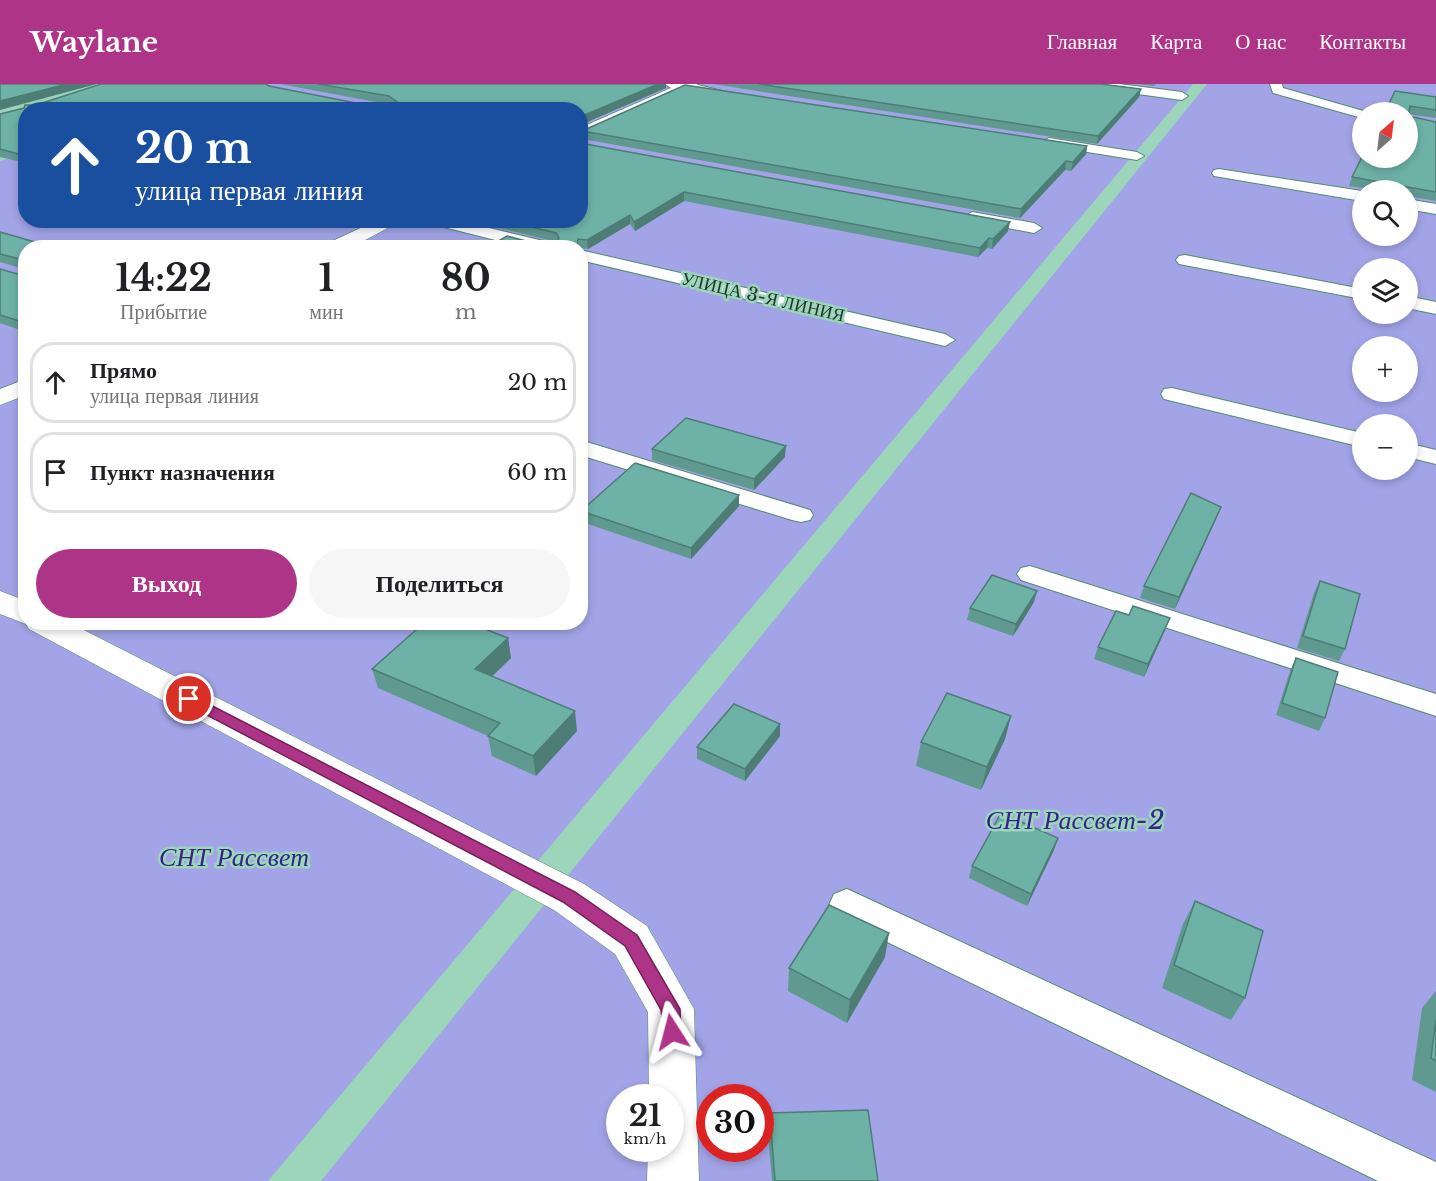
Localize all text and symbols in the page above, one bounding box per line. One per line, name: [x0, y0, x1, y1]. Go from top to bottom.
text: Waylane: [30, 25, 158, 60]
text: Главная: [1047, 29, 1117, 55]
text: Карта: [1150, 29, 1202, 55]
text: О нас: [1235, 29, 1286, 55]
text: Контакты: [1319, 29, 1406, 55]
north arrow: [1352, 102, 1418, 168]
map controls: [1352, 102, 1418, 480]
text: 20 m: [135, 122, 252, 174]
icon: ahead: [36, 126, 114, 204]
text: улица первая линия: [135, 174, 363, 207]
button: search: [1352, 180, 1418, 246]
text: 14:22: [115, 256, 212, 301]
text: 1: [318, 256, 334, 301]
text: 80: [441, 256, 491, 301]
button: layers: [1352, 258, 1418, 324]
street label: УЛИЦА 3-Я ЛИНИЯ: [679, 268, 847, 326]
text: Прибытие: [120, 300, 207, 324]
text: мин: [309, 300, 343, 324]
text: m: [455, 300, 476, 324]
button: +: [1352, 336, 1418, 402]
text: Прямо: [90, 357, 157, 384]
icon: ahead: [39, 366, 72, 399]
text: 20 m: [508, 369, 567, 396]
text: улица первая линия: [90, 384, 259, 408]
button: −: [1352, 414, 1418, 480]
icon: arrive: [39, 456, 72, 489]
text: Пункт назначения: [90, 459, 275, 486]
text: 60 m: [507, 459, 567, 486]
button: Выход: [36, 549, 297, 618]
button: Поделиться: [309, 549, 570, 618]
pin: [163, 673, 214, 724]
icon: arrive: [172, 682, 205, 715]
park label: СНТ Рассвет-2: [986, 804, 1164, 836]
park label: СНТ Рассвет: [159, 841, 309, 873]
position arrow: [640, 1000, 704, 1064]
speed limit sign: 30: [696, 1084, 774, 1162]
text: 21: [629, 1097, 661, 1134]
text: km/h: [624, 1129, 666, 1148]

